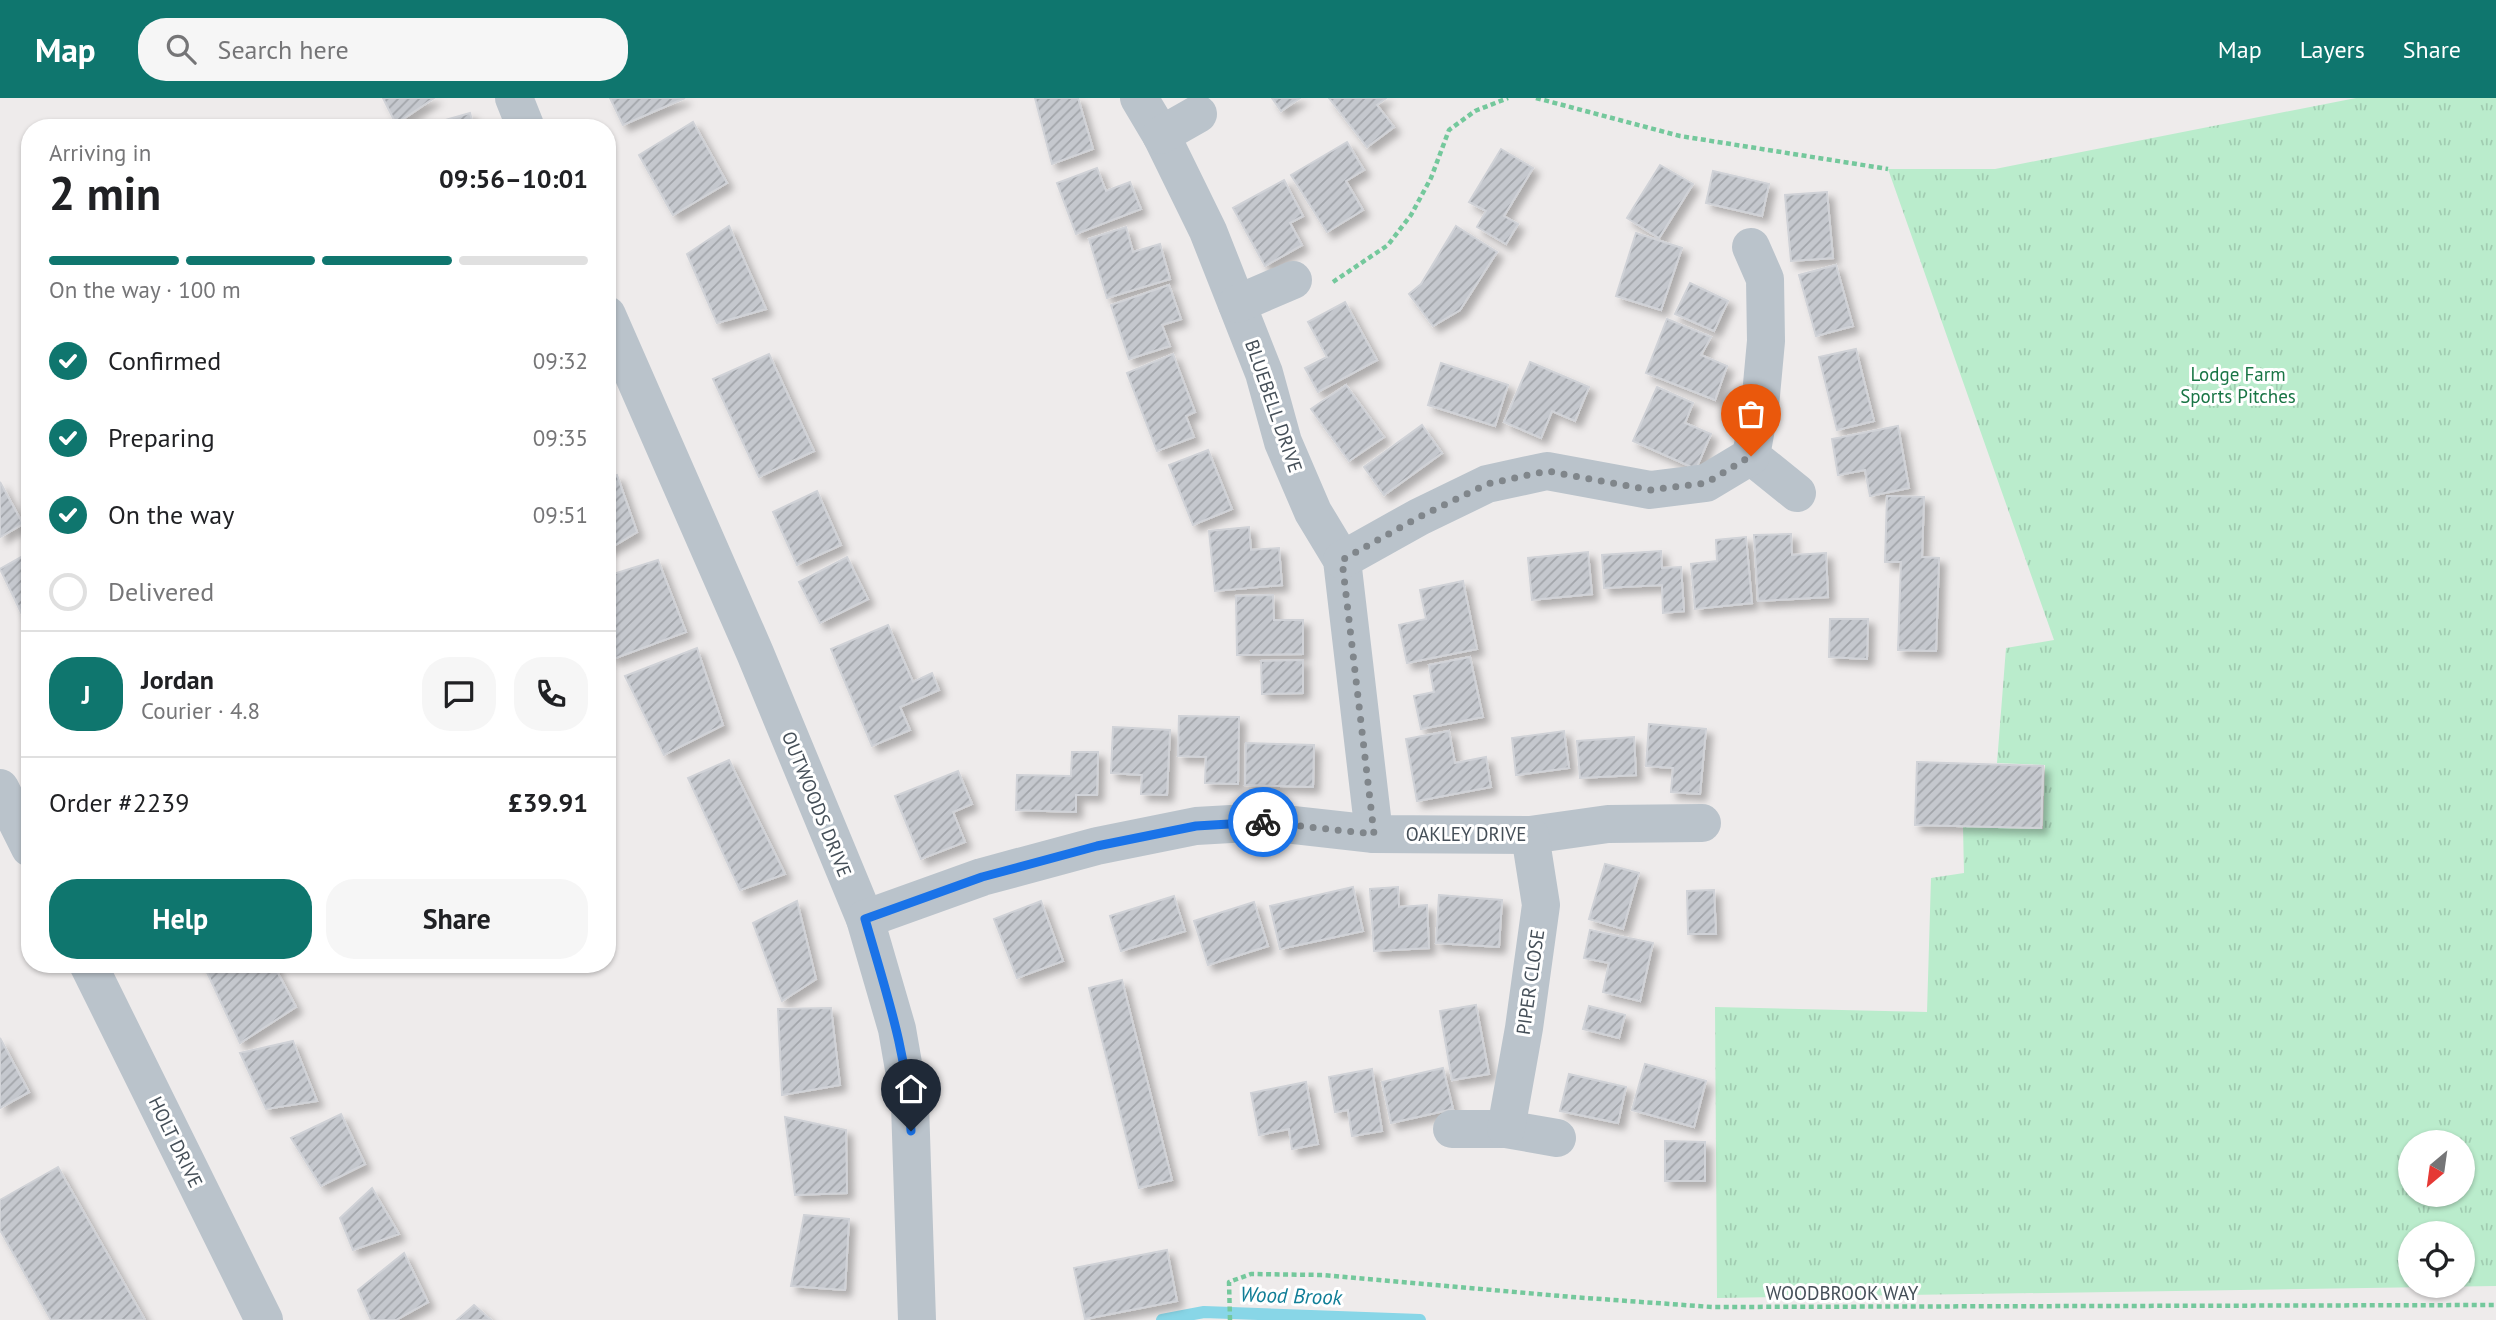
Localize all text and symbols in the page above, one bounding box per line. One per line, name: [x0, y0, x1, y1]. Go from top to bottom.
search box: [138, 18, 628, 81]
text: Map: [35, 28, 96, 71]
icon: search: [162, 30, 200, 68]
text: Search here: [218, 33, 349, 66]
text: Map: [2218, 34, 2262, 65]
text: Layers: [2300, 34, 2365, 65]
text: Share: [2403, 34, 2461, 65]
text: Arriving in: [49, 138, 151, 167]
text: 09:56–10:01: [439, 162, 588, 195]
text: 2 min: [49, 163, 161, 223]
text: On the way · 100 m: [49, 275, 241, 304]
street label: BLUEBELL DRIVE: [1240, 336, 1308, 476]
icon: check: [49, 342, 87, 380]
text: Confirmed: [108, 344, 221, 377]
text: 09:32: [533, 346, 588, 375]
park label: Lodge Farm Sports Pitches: [2180, 362, 2296, 408]
pin: [1721, 384, 1781, 456]
icon: bag: [1732, 395, 1770, 433]
icon: check: [49, 419, 87, 457]
text: Preparing: [108, 421, 215, 454]
text: 09:35: [533, 423, 588, 452]
icon: check: [49, 496, 87, 534]
text: On the way: [108, 498, 234, 531]
text: 09:51: [533, 500, 588, 529]
text: Delivered: [108, 575, 214, 608]
button: chat: [422, 657, 496, 731]
button: phone: [514, 657, 588, 731]
text: Jordan: [141, 663, 214, 696]
text: J: [82, 678, 90, 711]
text: Courier · 4.8: [141, 696, 260, 725]
street label: OUTWOODS DRIVE: [777, 728, 857, 880]
text: Order #2239: [49, 786, 189, 819]
text: £39.91: [508, 786, 588, 819]
courier: [1228, 787, 1298, 857]
icon: bike: [1244, 803, 1282, 841]
street label: OAKLEY DRIVE: [1406, 822, 1526, 846]
button: Help: [49, 879, 312, 959]
button: Share: [326, 879, 588, 959]
street label: PIPER CLOSE: [1511, 928, 1549, 1036]
pin: [881, 1059, 941, 1131]
icon: home: [892, 1070, 930, 1108]
street label: HOLT DRIVE: [144, 1093, 208, 1191]
north arrow: [2398, 1130, 2474, 1208]
map controls: [2398, 1130, 2475, 1298]
button: locate: [2398, 1221, 2475, 1298]
water label: Wood Brook: [1240, 1280, 1344, 1311]
street label: WOODBROOK WAY: [1766, 1281, 1919, 1305]

